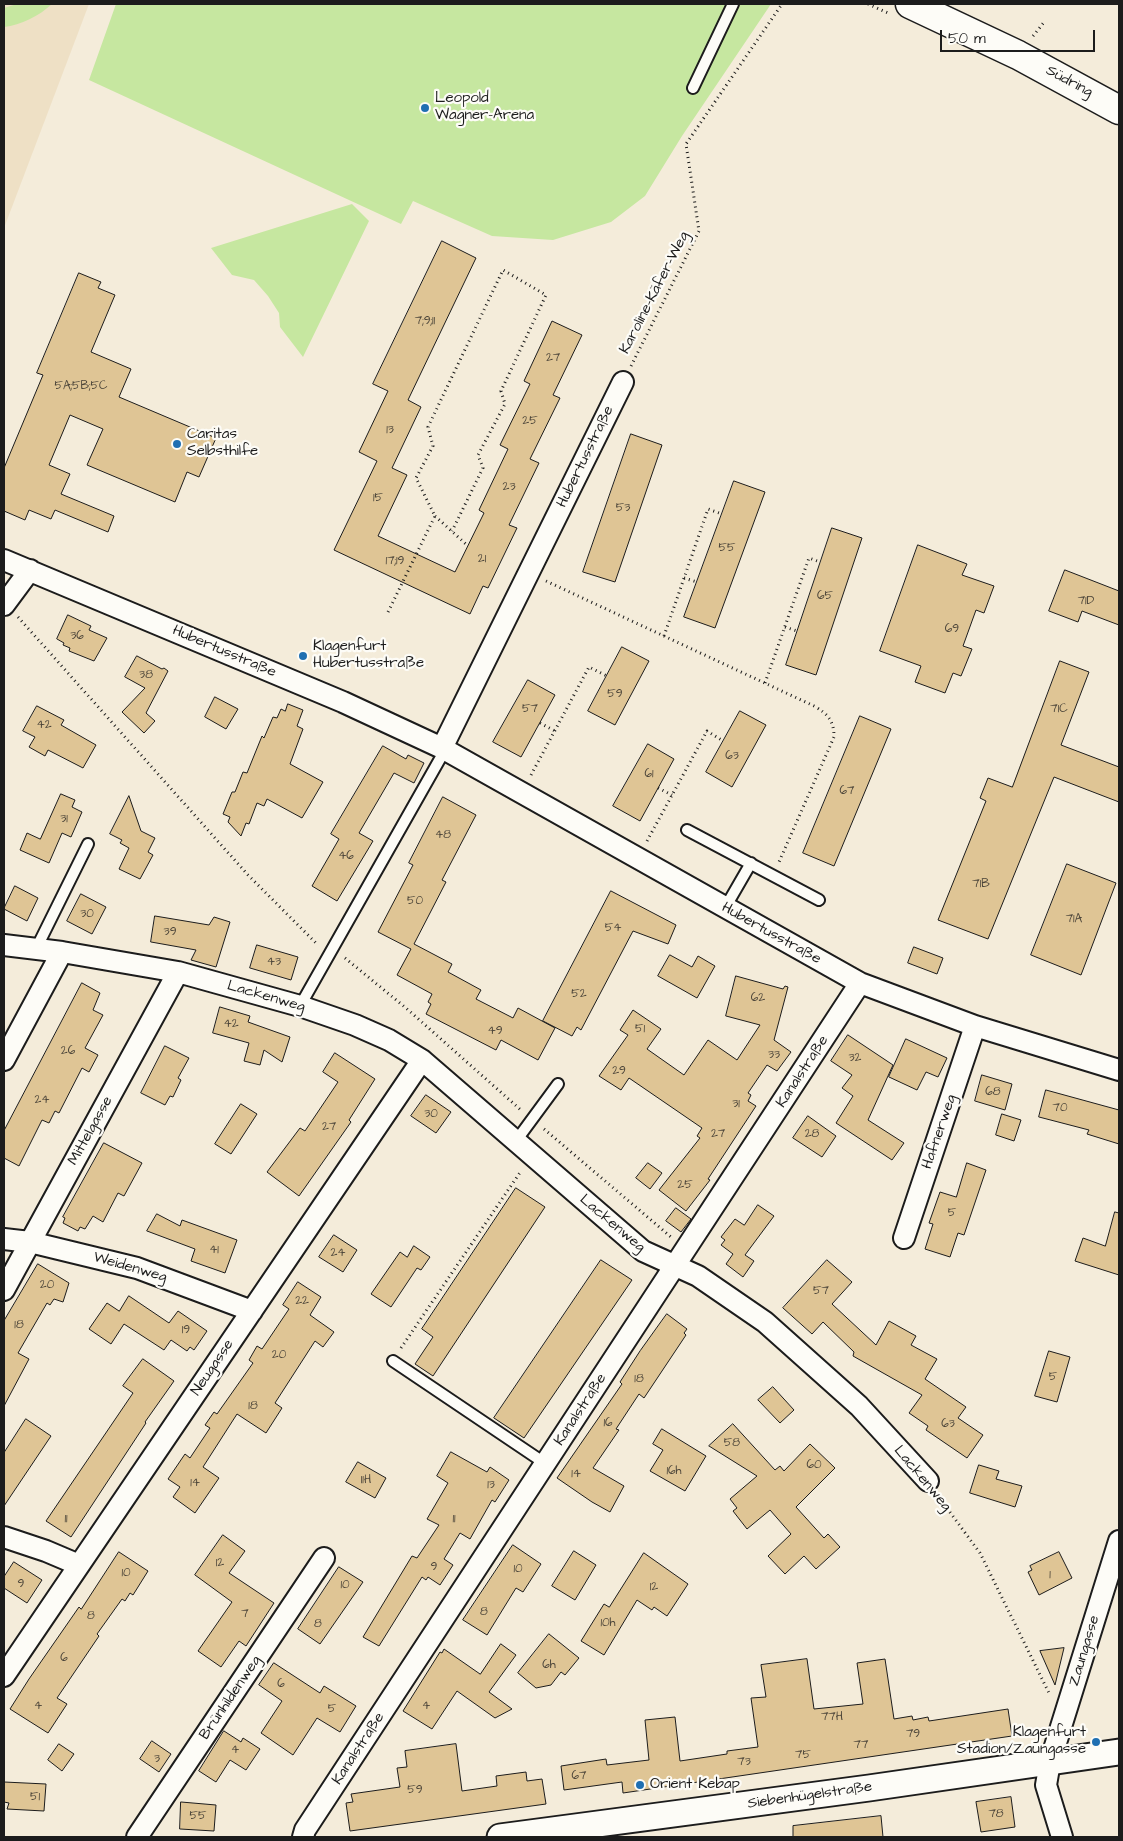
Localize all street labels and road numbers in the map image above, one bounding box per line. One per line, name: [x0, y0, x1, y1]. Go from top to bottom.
street label: Südring: [1042, 62, 1096, 102]
street label: Karoline-Käfer-Weg: [616, 229, 694, 357]
street label: Hubertusstraße: [554, 403, 618, 511]
street label: Hubertusstraße: [169, 622, 279, 682]
street label: Hubertusstraße: [718, 899, 824, 969]
street label: Lackenweg: [225, 977, 307, 1017]
street label: Kanalstraße: [773, 1033, 833, 1111]
street label: Hafnerweg: [919, 1092, 961, 1172]
street label: Mittelgasse: [65, 1093, 117, 1169]
street label: Lackenweg: [575, 1191, 649, 1257]
street label: Weidenweg: [91, 1249, 169, 1287]
street label: Neugasse: [188, 1337, 238, 1399]
street label: Kanalstraße: [551, 1371, 611, 1449]
street label: Lackenweg: [889, 1442, 955, 1516]
street label: Zaungasse: [1066, 1613, 1104, 1689]
street label: Brünhildenweg: [196, 1653, 266, 1743]
street label: Kanalstraße: [329, 1710, 389, 1788]
street label: Siebenhügelstraße: [747, 1778, 873, 1814]

